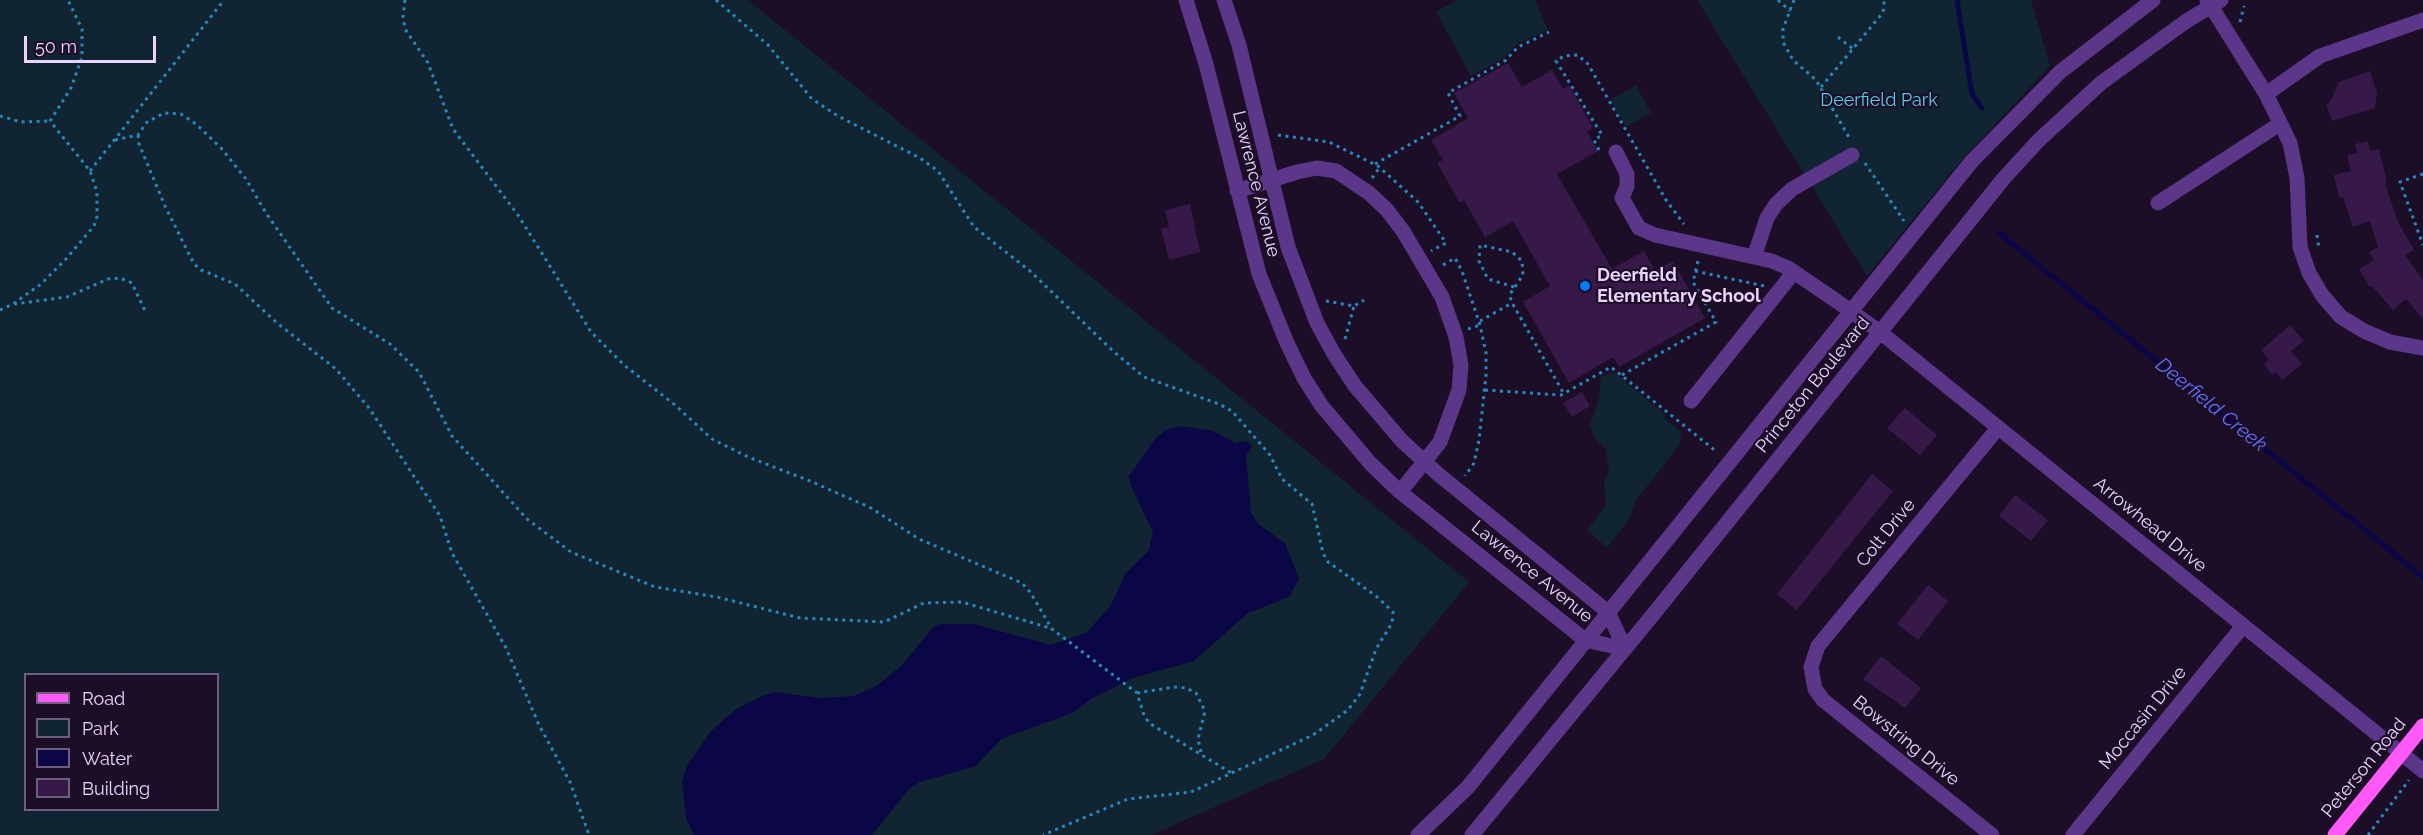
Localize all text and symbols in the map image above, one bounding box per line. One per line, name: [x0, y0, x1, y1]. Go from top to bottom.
scale bar: [27, 24, 159, 62]
text: 50 m: [35, 36, 77, 57]
park label: Deerfield Park: [1820, 90, 1938, 112]
street label: Lawrence Avenue: [1227, 109, 1285, 259]
place label: Deerfield Elementary School: [1597, 265, 1761, 308]
marker: Deerfield Elementary School: [1578, 279, 1592, 293]
street label: Princeton Boulevard: [1751, 313, 1875, 457]
water label: Deerfield Creek: [2150, 353, 2272, 457]
street label: Arrowhead Drive: [2089, 473, 2211, 577]
street label: Colt Drive: [1852, 495, 1920, 571]
street label: Lawrence Avenue: [1467, 516, 1597, 628]
street label: Moccasin Drive: [2095, 662, 2191, 774]
legend: [24, 673, 219, 811]
text: Road: [82, 688, 125, 709]
street label: Bowstring Drive: [1848, 691, 1964, 791]
street label: Peterson Road: [2317, 714, 2411, 822]
text: Park: [82, 718, 119, 739]
text: Water: [82, 748, 132, 769]
text: Building: [82, 778, 150, 799]

